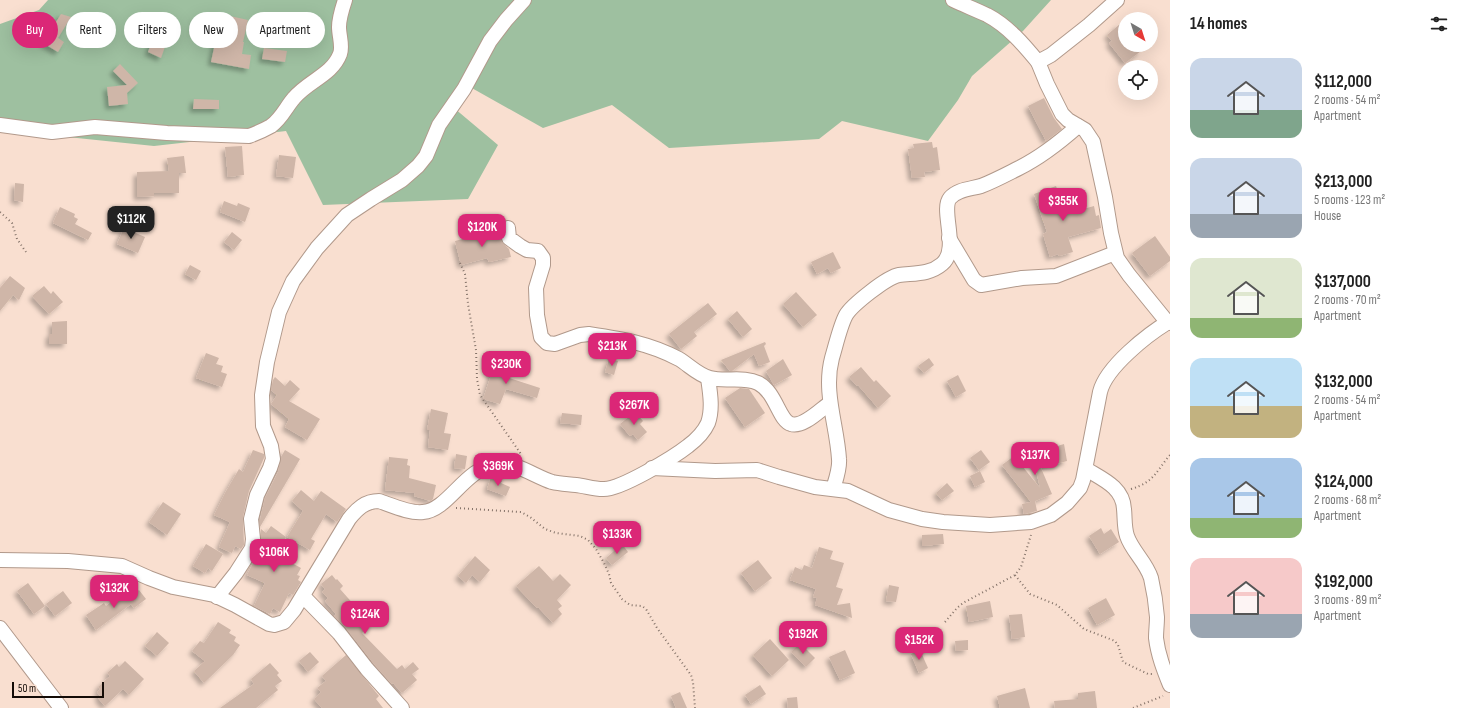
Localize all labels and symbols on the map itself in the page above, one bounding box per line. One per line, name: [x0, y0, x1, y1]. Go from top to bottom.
north arrow: [1118, 12, 1158, 52]
pin: $355K: [1035, 188, 1091, 222]
pin: $112K: [103, 206, 159, 240]
pin: $120K: [454, 214, 510, 248]
pin: $213K: [584, 333, 640, 367]
pin: $230K: [478, 351, 534, 385]
pin: $267K: [606, 392, 662, 426]
pin: $137K: [1007, 442, 1063, 476]
pin: $369K: [470, 453, 526, 487]
pin: $133K: [589, 521, 645, 555]
pin: $106K: [246, 539, 302, 573]
pin: $132K: [86, 575, 142, 609]
pin: $124K: [337, 601, 393, 635]
pin: $192K: [775, 621, 831, 655]
pin: $152K: [891, 627, 947, 661]
scale bar: [12, 680, 104, 699]

